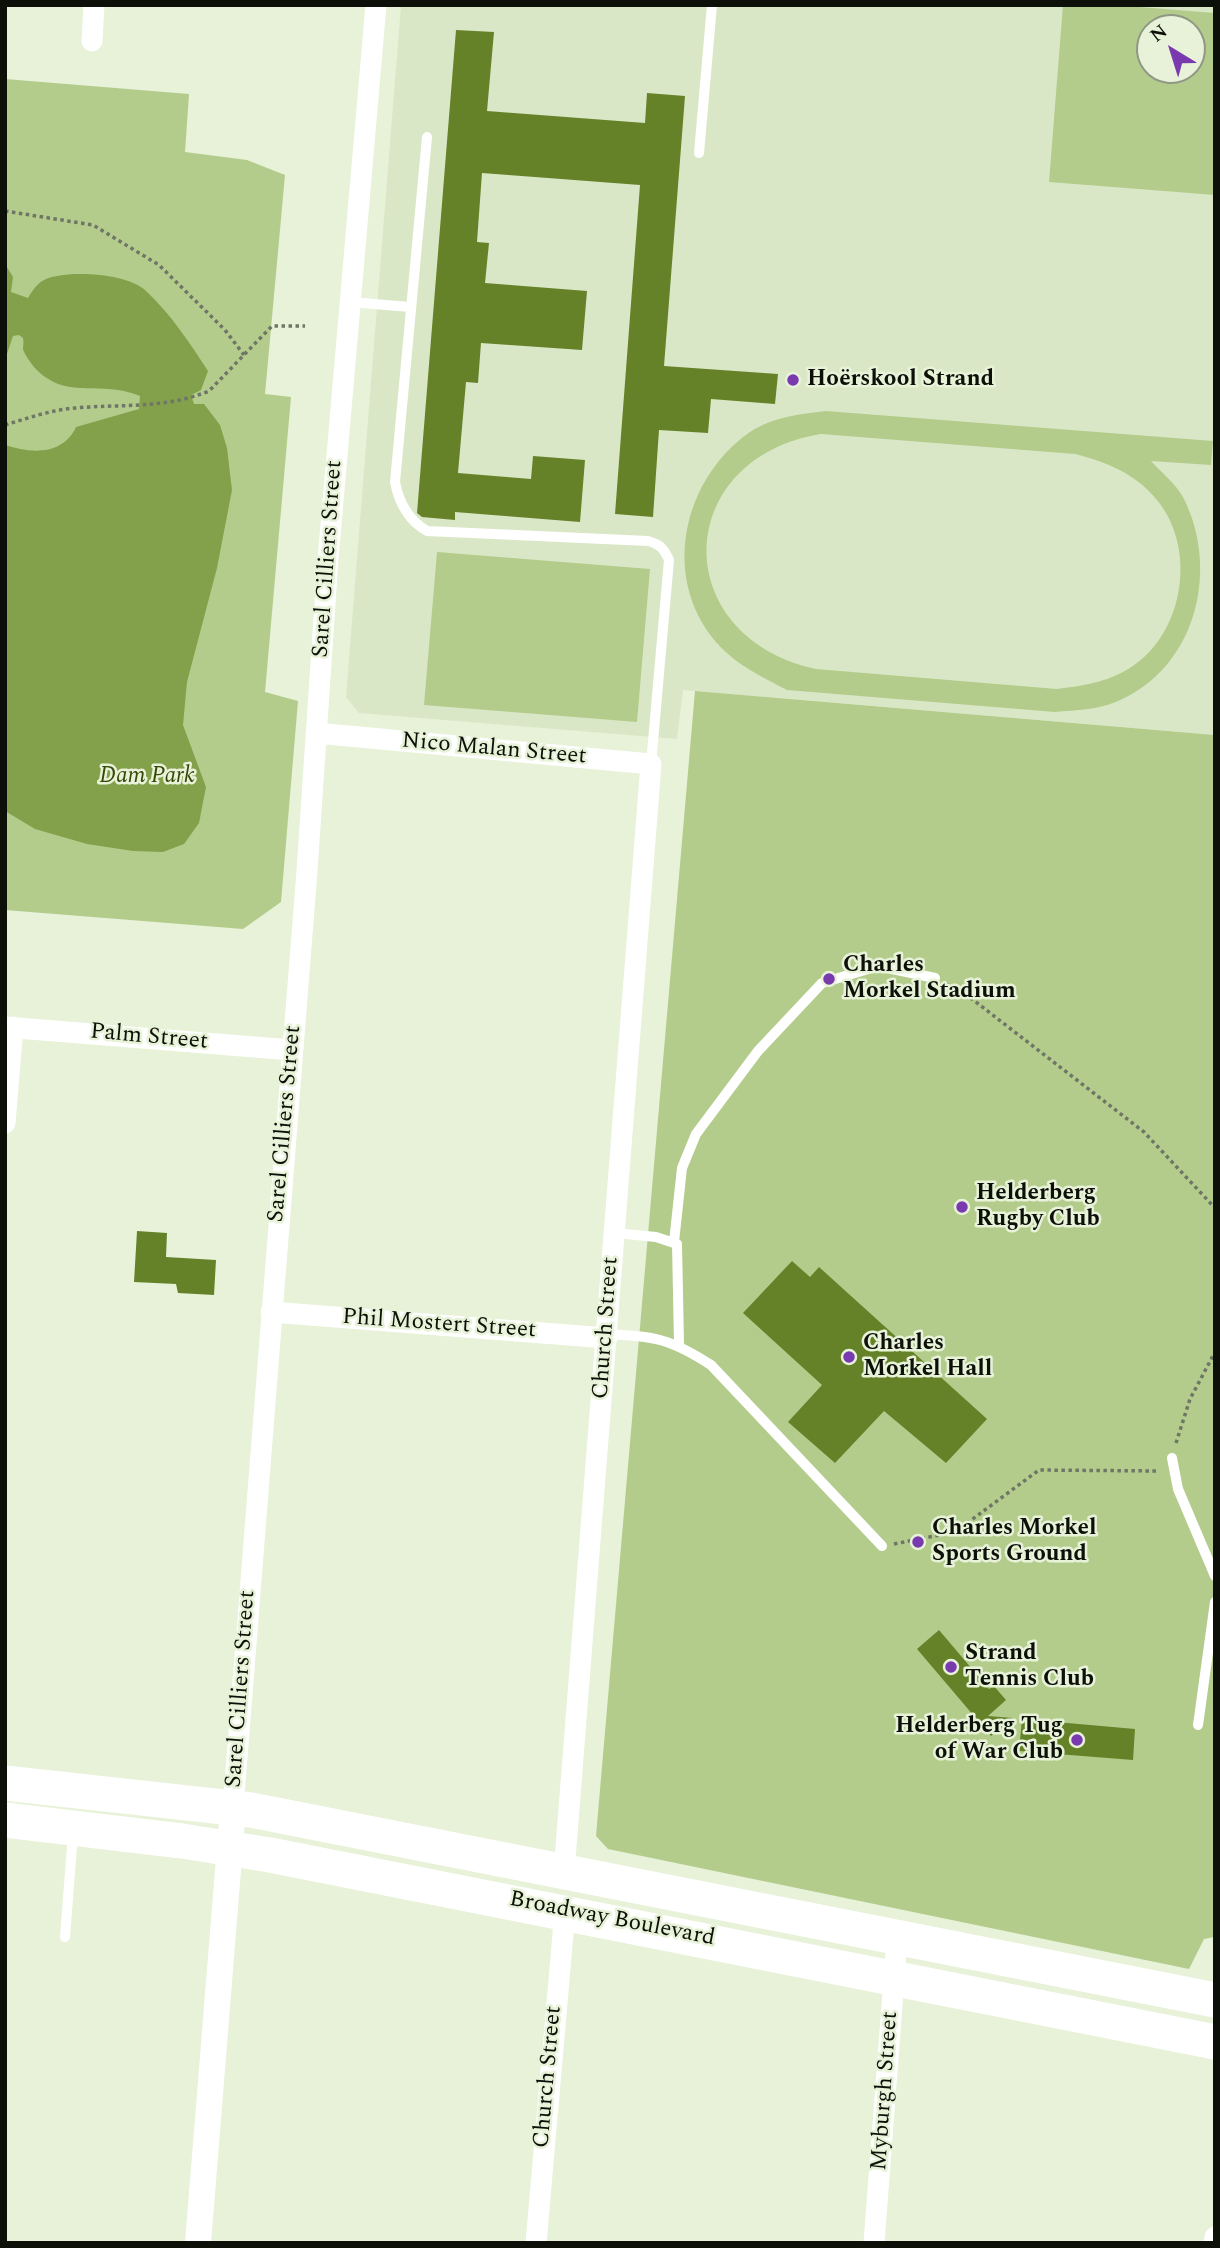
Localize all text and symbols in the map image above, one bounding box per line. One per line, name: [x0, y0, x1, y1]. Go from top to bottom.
north arrow: [1136, 14, 1206, 84]
text: N: [1144, 17, 1174, 50]
place label: Hoërskool Strand: [807, 366, 994, 394]
marker: Hoërskool Strand: [785, 372, 801, 388]
street label: Sarel Cilliers Street: [308, 459, 350, 659]
street label: Nico Malan Street: [400, 728, 588, 772]
park label: Dam Park: [99, 763, 195, 791]
place label: Charles Morkel Stadium: [843, 952, 1016, 1006]
marker: Charles Morkel Stadium: [821, 971, 837, 987]
street label: Palm Street: [89, 1019, 209, 1057]
street label: Sarel Cilliers Street: [264, 1024, 308, 1224]
place label: Helderberg Rugby Club: [976, 1180, 1100, 1234]
marker: Helderberg Rugby Club: [954, 1199, 970, 1215]
street label: Church Street: [588, 1256, 626, 1400]
street label: Phil Mostert Street: [341, 1304, 537, 1346]
place label: Charles Morkel Hall: [863, 1330, 992, 1384]
marker: Charles Morkel Hall: [841, 1349, 857, 1365]
place label: Charles Morkel Sports Ground: [932, 1515, 1096, 1569]
marker: Charles Morkel Sports Ground: [910, 1534, 926, 1550]
street label: Sarel Cilliers Street: [221, 1589, 263, 1789]
place label: Strand Tennis Club: [965, 1640, 1094, 1694]
marker: Strand Tennis Club: [943, 1659, 959, 1675]
place label: Helderberg Tug of War Club: [895, 1713, 1063, 1767]
marker: Helderberg Tug of War Club: [1069, 1732, 1085, 1748]
street label: Broadway Boulevard: [507, 1887, 717, 1953]
street label: Church Street: [529, 2005, 569, 2149]
street label: Myburgh Street: [867, 2010, 905, 2172]

